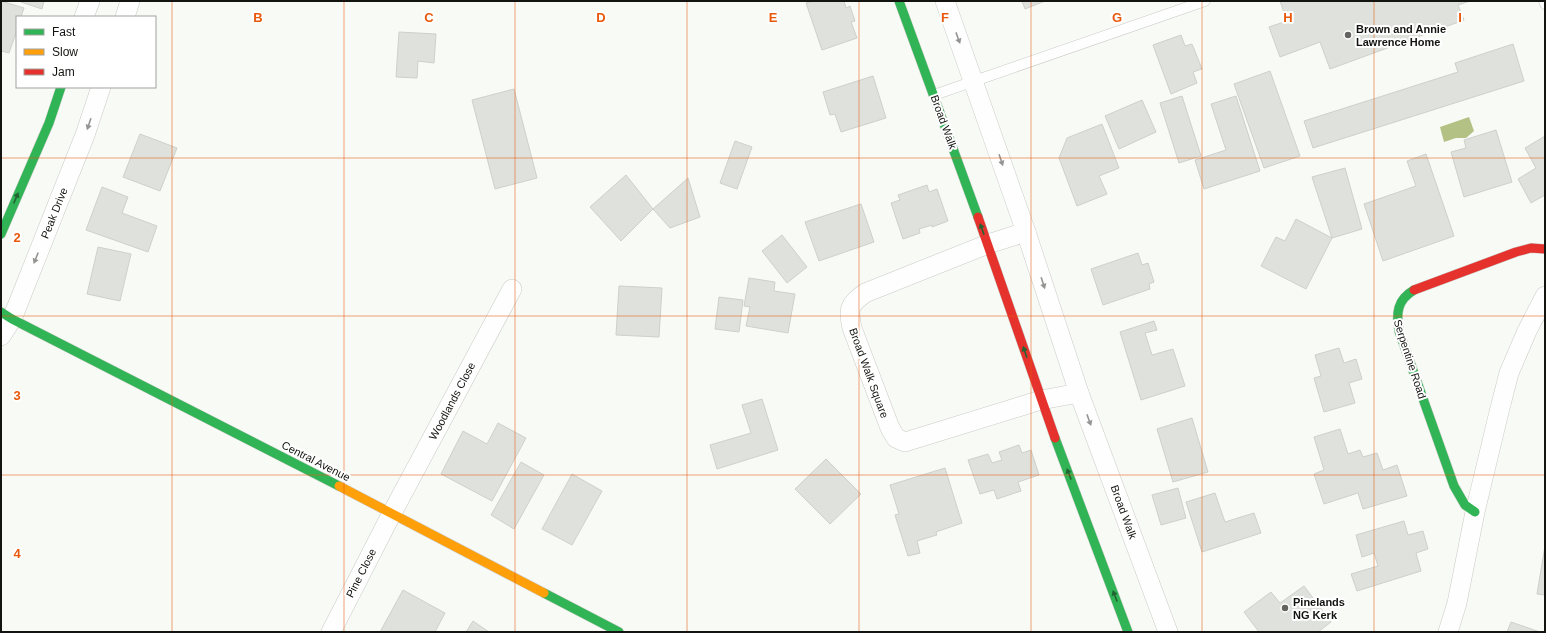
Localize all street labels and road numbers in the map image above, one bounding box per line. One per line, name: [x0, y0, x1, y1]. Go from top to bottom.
street label: Broad Walk: [929, 93, 959, 151]
street label: Peak Drive: [38, 186, 70, 240]
street label: Serpentine Road: [1392, 318, 1428, 400]
street label: Broad Walk Square: [847, 326, 891, 420]
street label: Woodlands Close: [427, 360, 477, 442]
street label: Central Avenue: [280, 439, 352, 483]
street label: Broad Walk: [1109, 483, 1139, 541]
street label: Pine Close: [344, 547, 378, 599]

